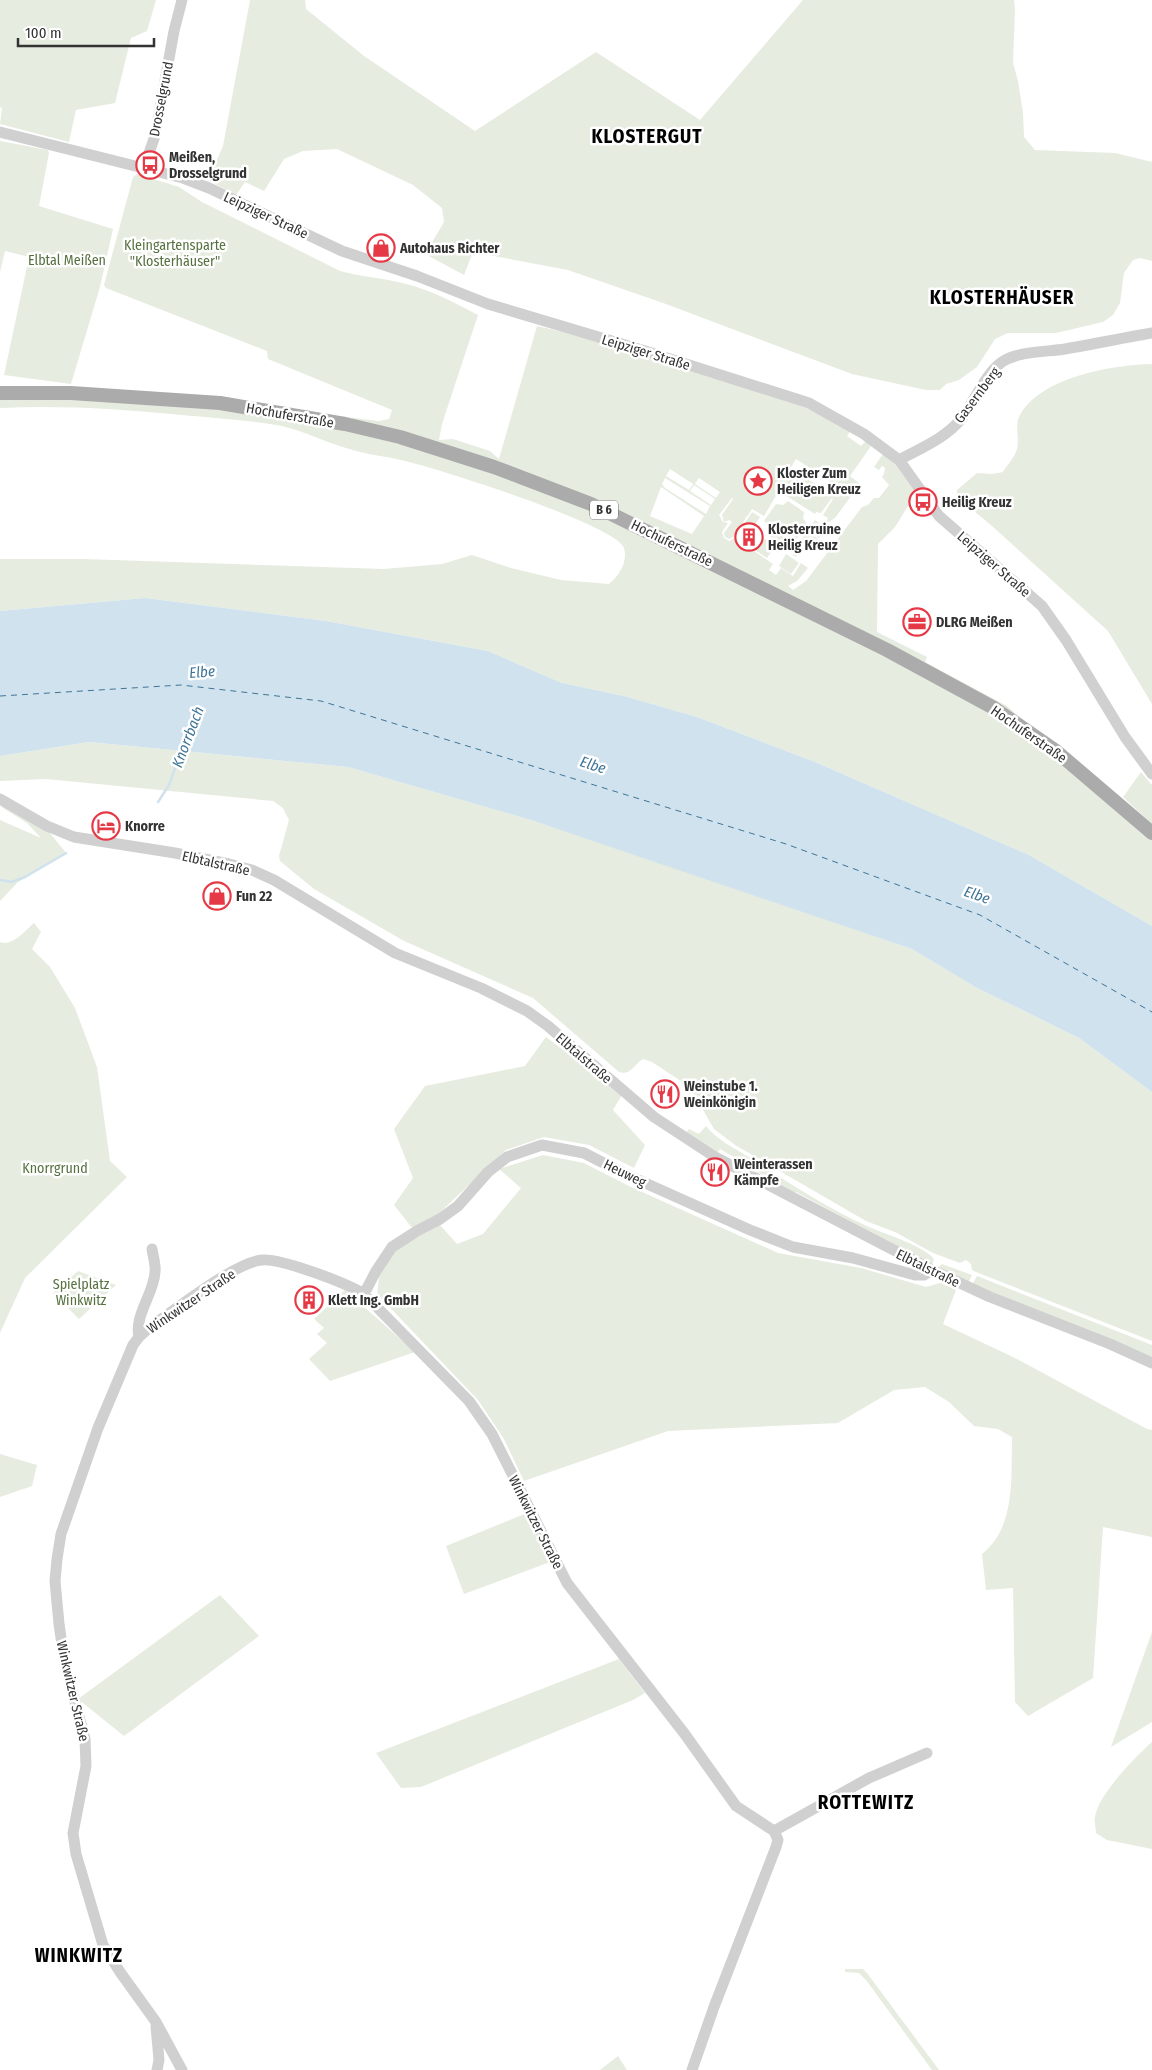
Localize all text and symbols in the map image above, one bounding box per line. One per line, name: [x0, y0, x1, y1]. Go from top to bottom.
scale bar: [18, 15, 154, 47]
text: 100 m: [25, 24, 62, 42]
street label: Drosselgrund: [146, 60, 177, 138]
district label: KLOSTERGUT: [592, 125, 702, 148]
place label: Meißen, Drosselgrund: [169, 149, 247, 182]
bus stop icon: Meißen, Drosselgrund: [135, 150, 165, 180]
street label: Leipziger Straße: [221, 188, 311, 243]
shop icon: Autohaus Richter: [366, 233, 396, 263]
park label: Kleingartensparte "Klosterhäuser": [124, 237, 226, 270]
place label: Autohaus Richter: [399, 240, 500, 257]
park label: Elbtal Meißen: [28, 252, 106, 269]
district label: KLOSTERHÄUSER: [930, 285, 1074, 309]
street label: Leipziger Straße: [600, 331, 692, 374]
street label: Gasernberg: [951, 364, 1004, 427]
street label: Hochuferstraße: [245, 399, 335, 432]
place label: Kloster Zum Heiligen Kreuz: [777, 465, 861, 498]
place icon: Kloster Zum Heiligen Kreuz: [743, 466, 773, 496]
bus stop icon: Heilig Kreuz: [908, 487, 938, 517]
place label: Heilig Kreuz: [942, 494, 1012, 511]
road number: B 6: [590, 500, 618, 520]
street label: Hochuferstraße: [628, 516, 715, 571]
place label: Klosterruine Heilig Kreuz: [768, 521, 841, 554]
building icon: Klosterruine Heilig Kreuz: [734, 522, 764, 552]
street label: Leipziger Straße: [954, 528, 1034, 601]
office icon: DLRG Meißen: [902, 607, 932, 637]
place label: DLRG Meißen: [936, 614, 1013, 631]
water label: Elbe: [188, 662, 216, 682]
street label: Hochuferstraße: [988, 702, 1070, 767]
water label: Knorrbach: [168, 704, 208, 770]
water label: Elbe: [578, 752, 608, 778]
hotel icon: Knorre: [91, 811, 121, 841]
place label: Knorre: [125, 818, 165, 835]
street label: Elbtalstraße: [180, 847, 251, 880]
shop icon: Fun 22: [202, 881, 232, 911]
water label: Elbe: [962, 882, 992, 908]
place label: Fun 22: [236, 888, 273, 905]
street label: Elbtalstraße: [552, 1029, 615, 1087]
place label: Weinstube 1. Weinkönigin: [684, 1078, 758, 1111]
restaurant icon: Weinstube 1. Weinkönigin: [650, 1079, 680, 1109]
street label: Heuweg: [601, 1156, 649, 1191]
place label: Weinterassen Kämpfe: [734, 1156, 813, 1189]
restaurant icon: Weinterassen Kämpfe: [700, 1157, 730, 1187]
park label: Knorrgrund: [22, 1160, 88, 1177]
street label: Elbtalstraße: [893, 1246, 962, 1291]
street label: Winkwitzer Straße: [144, 1266, 239, 1337]
park label: Spielplatz Winkwitz: [53, 1276, 110, 1309]
building icon: Klett Ing. GmbH: [294, 1285, 324, 1315]
place label: Klett Ing. GmbH: [328, 1292, 419, 1309]
street label: Winkwitzer Straße: [505, 1472, 567, 1572]
street label: Winkwitzer Straße: [53, 1639, 92, 1743]
district label: ROTTEWITZ: [818, 1791, 914, 1814]
district label: WINKWITZ: [35, 1944, 123, 1967]

